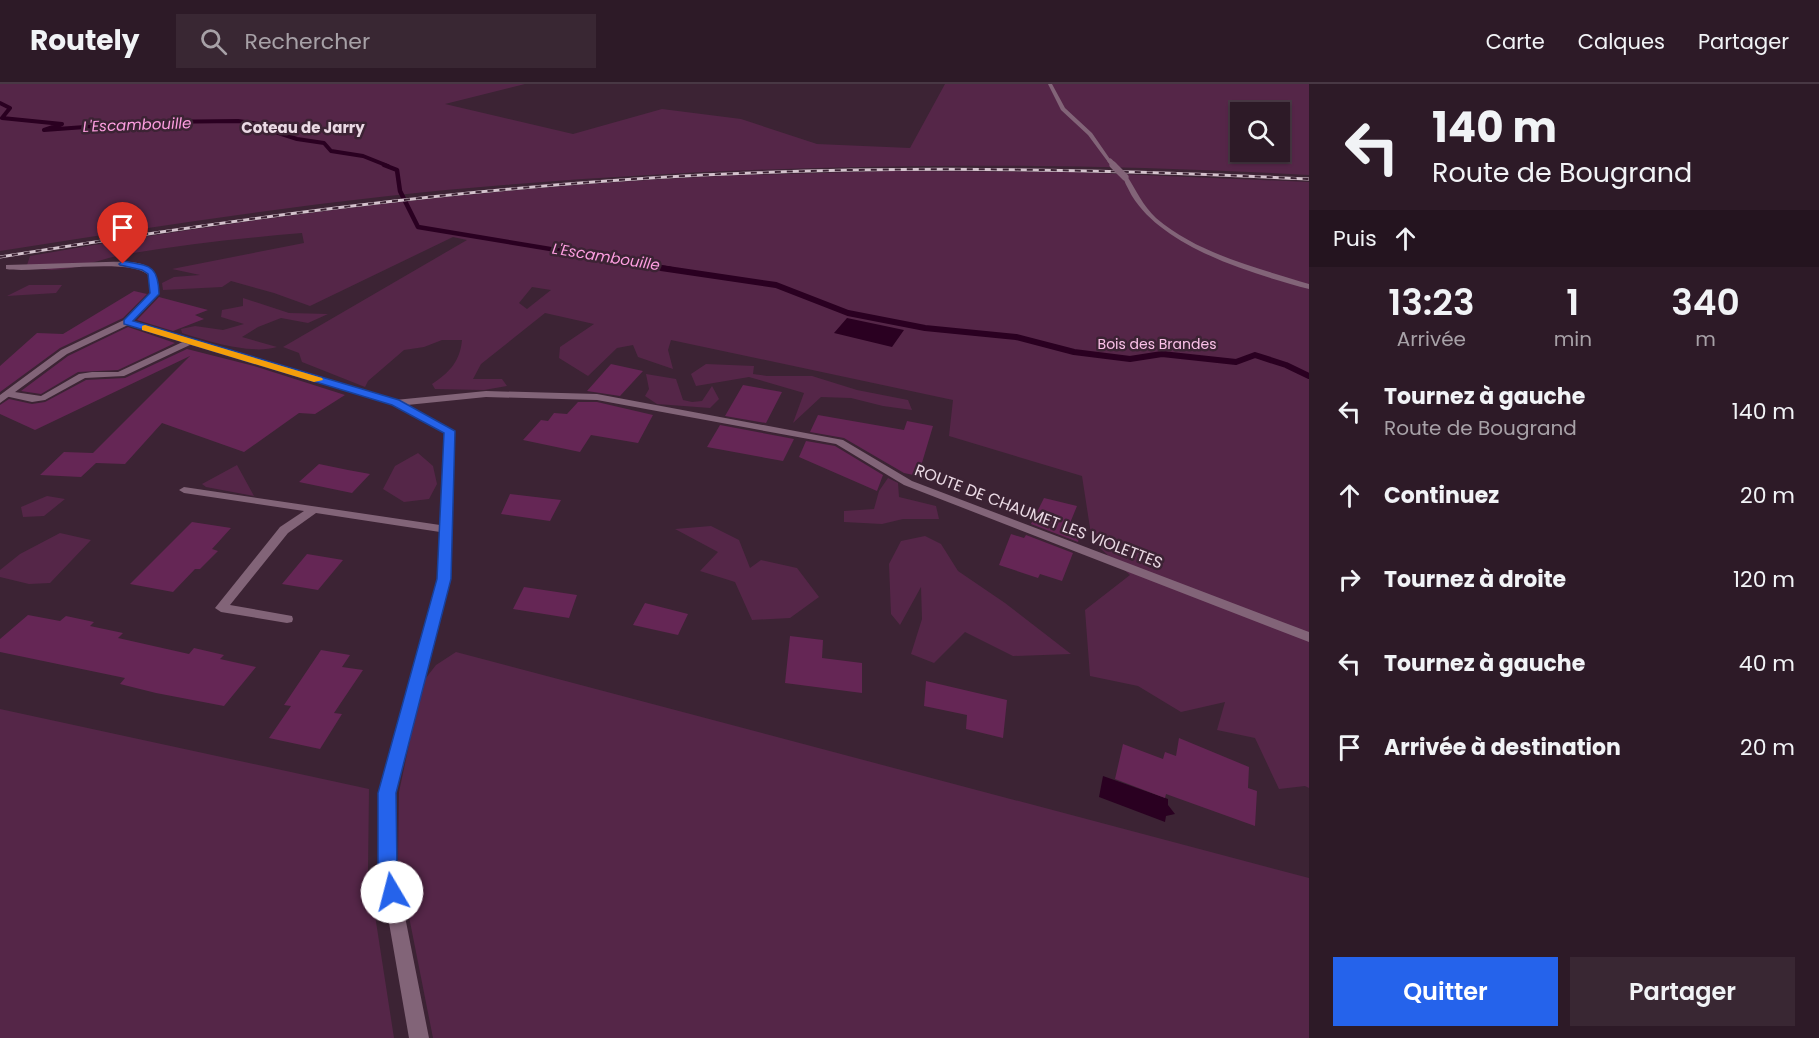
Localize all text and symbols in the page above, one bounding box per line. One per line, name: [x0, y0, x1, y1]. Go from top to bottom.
search box: [176, 14, 596, 68]
text: Routely: [30, 21, 140, 60]
icon: search: [197, 25, 230, 58]
text: Rechercher: [245, 26, 370, 57]
text: Carte: [1486, 27, 1545, 56]
text: Calques: [1578, 27, 1665, 56]
text: Partager: [1698, 27, 1789, 56]
text: 140 m: [1432, 98, 1557, 157]
map controls: [1230, 102, 1290, 162]
button: search: [1230, 102, 1290, 162]
icon: left: [1333, 108, 1411, 186]
water label: L'Escambouille: [82, 112, 192, 137]
district label: Coteau de Jarry: [241, 117, 365, 138]
text: Route de Bougrand: [1432, 154, 1692, 191]
pin: [97, 202, 148, 264]
icon: arrive: [106, 211, 139, 244]
icon: ahead: [1389, 222, 1422, 255]
text: Puis: [1333, 223, 1377, 254]
water label: L'Escambouille: [551, 238, 661, 275]
text: 13:23: [1388, 277, 1474, 328]
text: 1: [1566, 277, 1579, 328]
text: 340: [1671, 277, 1740, 328]
text: Arrivée: [1397, 325, 1466, 353]
text: min: [1554, 325, 1592, 353]
text: m: [1695, 325, 1716, 353]
park label: Bois des Brandes: [1098, 334, 1216, 354]
text: Tournez à gauche: [1384, 381, 1585, 412]
icon: left: [1333, 395, 1366, 428]
text: 140 m: [1732, 396, 1795, 427]
text: Route de Bougrand: [1384, 414, 1577, 442]
street label: ROUTE DE CHAUMET LES VIOLETTES: [911, 458, 1166, 575]
icon: ahead: [1333, 479, 1366, 512]
text: Continuez: [1384, 480, 1499, 511]
text: 20 m: [1740, 480, 1795, 511]
icon: right: [1333, 563, 1366, 596]
text: Tournez à droite: [1384, 564, 1566, 595]
text: 120 m: [1733, 564, 1795, 595]
icon: left: [1333, 647, 1366, 680]
text: Tournez à gauche: [1384, 648, 1585, 679]
text: 40 m: [1739, 648, 1795, 679]
icon: arrive: [1333, 731, 1366, 764]
text: Arrivée à destination: [1384, 732, 1621, 763]
text: 20 m: [1740, 732, 1795, 763]
position arrow: [360, 860, 424, 924]
button: Quitter: [1333, 957, 1558, 1026]
button: Partager: [1570, 957, 1795, 1026]

